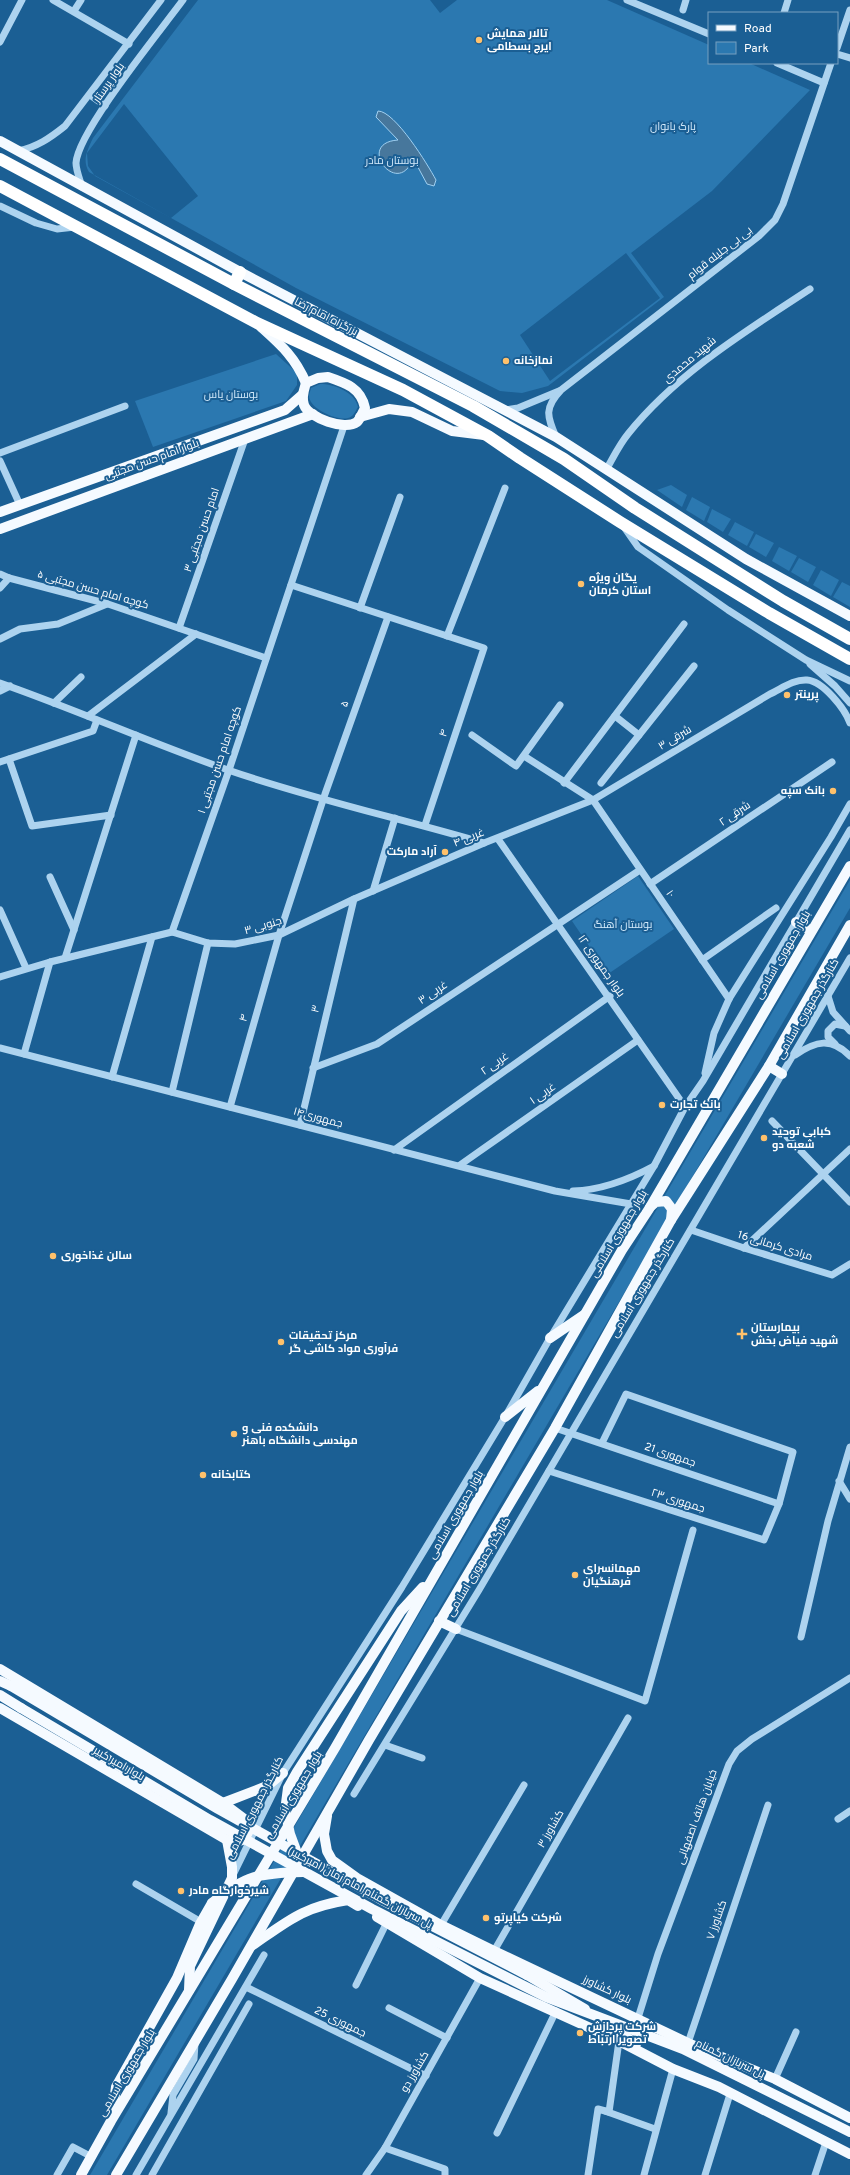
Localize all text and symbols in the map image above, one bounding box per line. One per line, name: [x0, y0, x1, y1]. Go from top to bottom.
legend: [708, 12, 838, 64]
text: Road: [744, 21, 772, 37]
place label: تالار همایش ایرج بسطامی: [487, 27, 552, 54]
marker: تالار همایش ایرج بسطامی: [474, 35, 484, 45]
text: Park: [744, 41, 769, 57]
street label: بلوار پرستار: [90, 60, 128, 107]
park label: پارک بانوان: [650, 120, 696, 134]
park label: بوستان مادر: [364, 154, 419, 168]
street label: بی بی جلیله قوام: [685, 223, 755, 283]
street label: بزرگراه امام رضا: [292, 295, 360, 339]
street label: شهید محمدی: [661, 334, 719, 386]
place label: نمازخانه: [514, 354, 553, 368]
marker: نمازخانه: [501, 356, 511, 366]
park label: بوستان یاس: [204, 388, 258, 402]
street label: بلوار امام حسن مجتبی: [103, 436, 201, 484]
street label: امام حسن مجتبی ۳: [181, 486, 223, 574]
street label: کوچه امام حسن مجتبی ۵: [36, 567, 150, 613]
place label: یگان ویژه استان کرمان: [589, 571, 651, 598]
marker: یگان ویژه استان کرمان: [576, 579, 586, 589]
place label: پرینتر: [794, 688, 819, 703]
marker: پرینتر: [782, 690, 792, 700]
street label: ۵: [337, 699, 353, 709]
street label: کوچه امام حسن مجتبی ۱: [195, 704, 245, 815]
street label: ۳ شرقی: [656, 723, 694, 753]
street label: ۴: [436, 727, 452, 739]
place label: بانک سپه: [781, 784, 825, 799]
marker: بانک سپه: [828, 786, 838, 796]
street label: ۲ شرقی: [717, 798, 753, 830]
street label: ۴ غربی: [451, 825, 487, 851]
place label: آراد مارکت: [387, 845, 438, 859]
marker: آراد مارکت: [440, 847, 450, 857]
street label: ۱۰: [663, 887, 677, 901]
street label: بلوار جمهوری اسلامی: [752, 908, 814, 1002]
street label: ۳ جنوبی: [243, 914, 283, 938]
park label: بوستان آهنگ: [594, 918, 652, 932]
street label: بلوار جمهوری ۱۲: [574, 932, 628, 1000]
street label: کنارگذر جمهوری اسلامی: [774, 956, 843, 1062]
street label: ۳ غربی: [416, 978, 450, 1008]
street label: ۳: [308, 1004, 324, 1014]
street label: ۴: [236, 1013, 252, 1023]
street label: ۲ غربی: [478, 1049, 512, 1079]
street label: ۱ غربی: [527, 1080, 559, 1108]
place label: بانک تجارت: [670, 1098, 721, 1112]
marker: بانک تجارت: [657, 1100, 667, 1110]
street label: جمهوری۱۴: [292, 1105, 344, 1131]
place label: کبابی توحید شعبه دو: [772, 1125, 831, 1152]
marker: کبابی توحید شعبه دو: [759, 1133, 769, 1143]
street label: بلوار جمهوری اسلامی: [587, 1188, 651, 1280]
street label: مرادی کرمانی 16: [736, 1228, 814, 1264]
street label: کنارگذر جمهوری اسلامی: [608, 1236, 678, 1340]
place label: سالن غذاخوری: [61, 1249, 132, 1263]
marker: سالن غذاخوری: [48, 1251, 58, 1261]
place label: بیمارستان شهید فیاض بخش: [751, 1321, 838, 1348]
marker: بیمارستان شهید فیاض بخش: [736, 1328, 748, 1340]
place label: مرکز تحقیقات فرآوری مواد کاشی گر: [288, 1329, 398, 1356]
marker: مرکز تحقیقات فرآوری مواد کاشی گر: [276, 1337, 286, 1347]
place label: دانشکده فنی و مهندسی دانشگاه باهنر: [241, 1421, 358, 1448]
marker: دانشکده فنی و مهندسی دانشگاه باهنر: [229, 1429, 239, 1439]
street label: جمهوری 21: [643, 1440, 697, 1470]
place label: کتابخانه: [211, 1468, 251, 1482]
street label: بلوار جمهوری اسلامی: [425, 1468, 487, 1562]
marker: کتابخانه: [198, 1470, 208, 1480]
street label: ۲۳ جمهوری: [649, 1486, 707, 1516]
street label: کنارگذر جمهوری اسلامی: [444, 1515, 514, 1619]
place label: مهمانسرای فرهنگیان: [583, 1562, 640, 1589]
marker: مهمانسرای فرهنگیان: [570, 1570, 580, 1580]
street label: بلوار امیر کبیر: [90, 1743, 147, 1784]
street label: بلوار جمهوری اسلامی: [262, 1749, 326, 1841]
street label: کنارگذر جمهوری اسلامی: [223, 1754, 287, 1862]
street label: خیابان هاتف اصفهانی: [673, 1768, 721, 1866]
street label: کشاورز ۳: [535, 1807, 567, 1850]
street label: پل سربازان گمنام امام زمان(امیرکبیر): [285, 1844, 435, 1932]
place label: شیرخوارگاه مادر: [188, 1884, 269, 1898]
marker: شیرخوارگاه مادر: [176, 1886, 186, 1896]
street label: کشاورز ۷: [704, 1898, 730, 1942]
place label: شرکت کیاپرتو: [494, 1911, 562, 1926]
marker: شرکت کیاپرتو: [481, 1913, 491, 1923]
street label: بلوار کشاورز: [579, 1972, 634, 2007]
street label: جمهوری 25: [312, 2003, 368, 2041]
place label: شرکت پردازش تصویر ارتباط: [588, 2020, 656, 2047]
street label: بلوار جمهوری اسلامی: [95, 2027, 159, 2119]
marker: شرکت پردازش تصویر ارتباط: [575, 2028, 585, 2038]
street label: پل سربازان گمنام: [693, 2036, 767, 2082]
street label: کشاورز دو: [398, 2049, 432, 2095]

